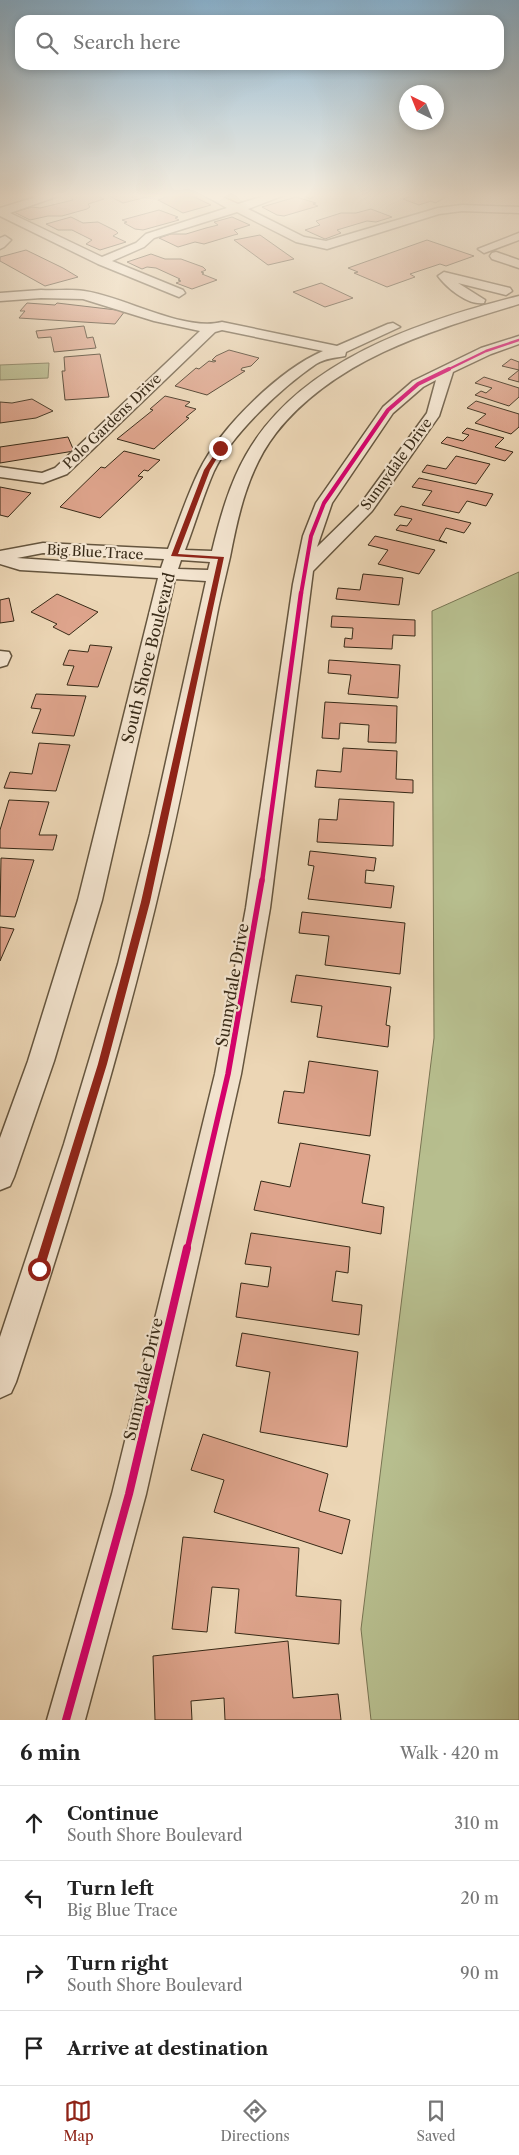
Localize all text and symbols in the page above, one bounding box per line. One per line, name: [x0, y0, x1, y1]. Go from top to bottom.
search box: [15, 15, 504, 70]
icon: search: [33, 29, 61, 57]
text: Search here: [73, 31, 181, 54]
north arrow: [399, 85, 444, 130]
street label: Polo Gardens Drive: [59, 369, 165, 473]
street label: Sunnydale Drive: [357, 414, 436, 514]
route end: [209, 437, 232, 460]
street label: Big Blue Trace: [46, 540, 144, 564]
street label: South Shore Boulevard: [117, 570, 179, 746]
street label: Sunnydale Drive: [211, 922, 253, 1048]
route start: [28, 1258, 51, 1281]
street label: Sunnydale Drive: [119, 1316, 167, 1442]
text: 6 min: [20, 1740, 81, 1765]
text: Walk · 420 m: [400, 1743, 499, 1763]
text: Continue: [67, 1802, 159, 1825]
icon: ahead: [20, 1809, 48, 1837]
text: 310 m: [454, 1813, 499, 1833]
text: South Shore Boulevard: [67, 1825, 243, 1845]
text: Turn left: [67, 1877, 154, 1900]
icon: left: [20, 1884, 48, 1912]
text: 20 m: [460, 1888, 499, 1908]
text: Big Blue Trace: [67, 1900, 178, 1920]
text: Turn right: [67, 1952, 168, 1975]
icon: right: [20, 1959, 48, 1987]
text: 90 m: [460, 1963, 499, 1983]
text: South Shore Boulevard: [67, 1975, 243, 1995]
icon: arrive: [20, 2034, 48, 2062]
text: Arrive at destination: [67, 2037, 268, 2060]
tab: Map: [63, 2097, 94, 2145]
tab: Directions: [220, 2097, 290, 2145]
tab: Saved: [417, 2097, 455, 2145]

